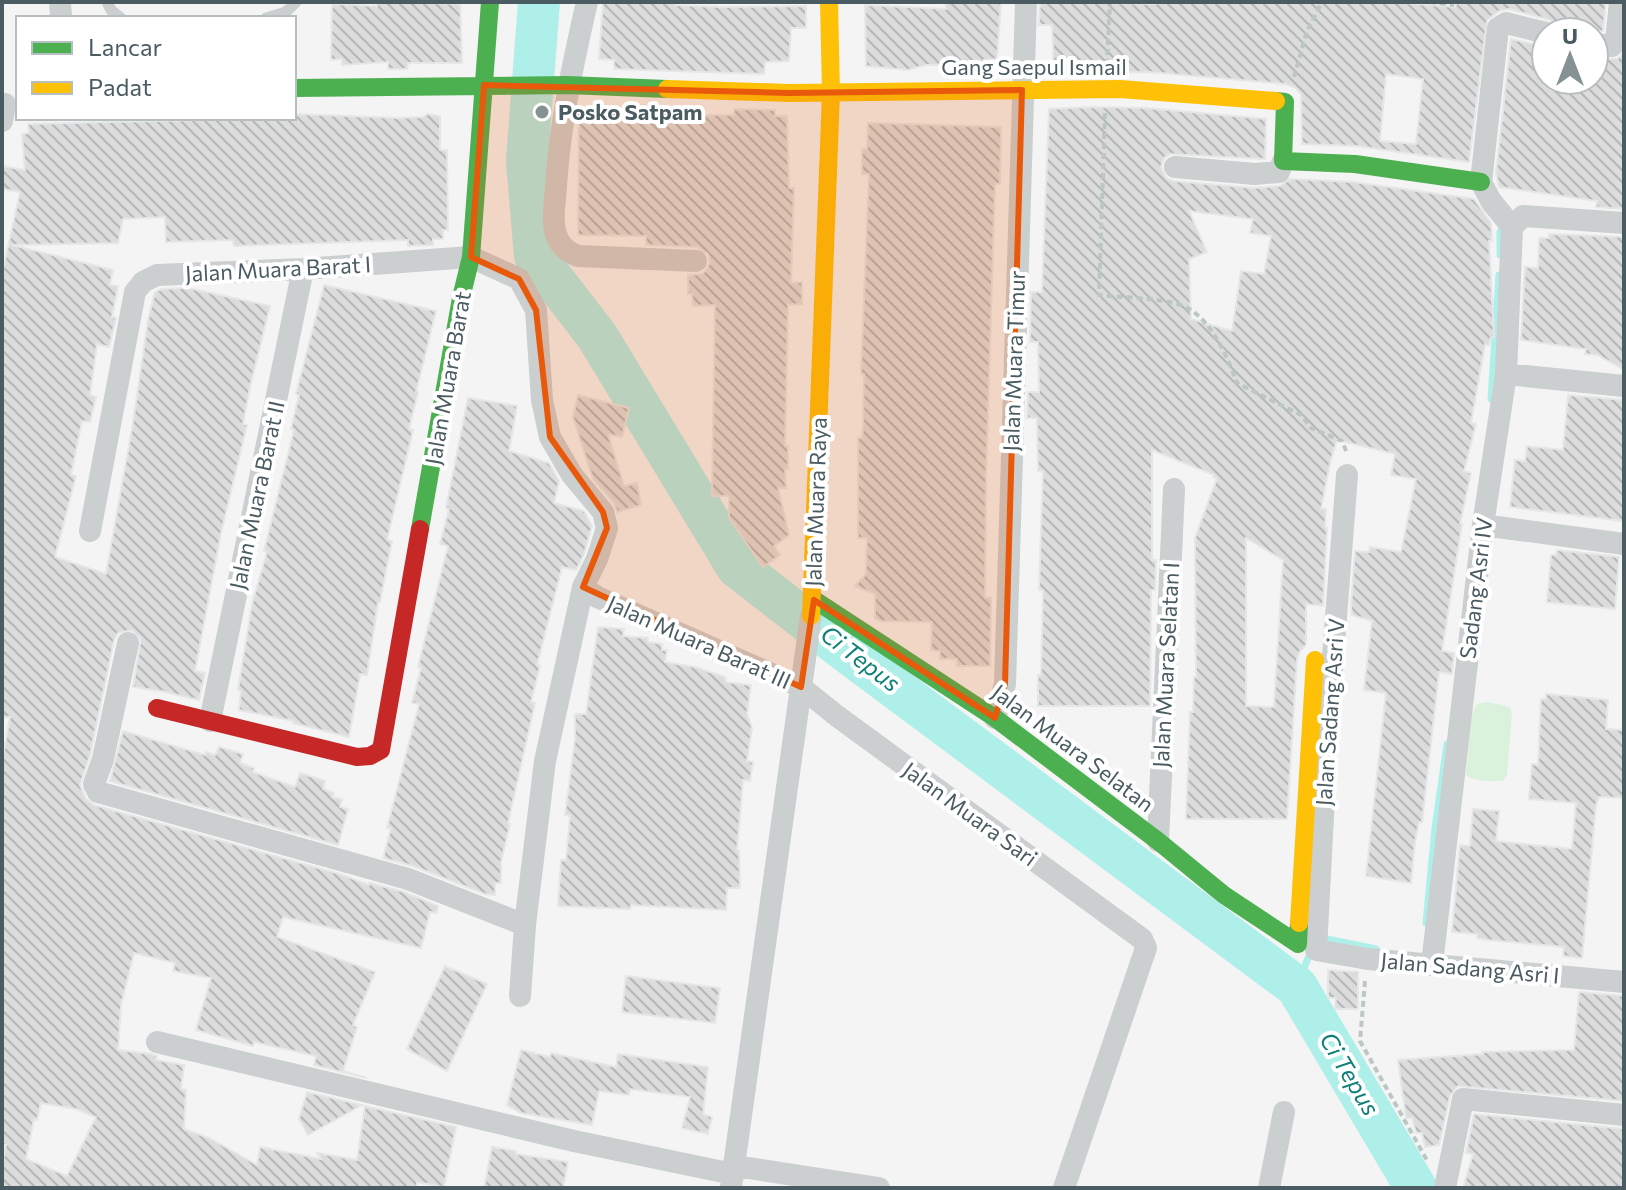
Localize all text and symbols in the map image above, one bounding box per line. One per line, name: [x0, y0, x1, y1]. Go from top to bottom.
legend: [16, 16, 296, 120]
north arrow: [1530, 16, 1610, 96]
text: U: [1562, 22, 1578, 49]
text: Lancar: [88, 32, 162, 61]
street label: Gang Saepul Ismail: [941, 53, 1127, 80]
text: Padat: [88, 72, 152, 101]
place label: Posko Satpam: [558, 98, 702, 125]
marker: Posko Satpam: [533, 103, 551, 121]
street label: Jalan Muara Barat I: [184, 250, 372, 287]
street label: Jalan Muara Timur: [997, 270, 1030, 452]
street label: Jalan Muara Barat: [419, 289, 476, 467]
street label: Jalan Muara Barat II: [223, 398, 290, 592]
street label: Jalan Muara Raya: [799, 417, 832, 587]
street label: Sadang Asri IV: [1453, 516, 1498, 660]
street label: Jalan Muara Selatan I: [1147, 561, 1184, 769]
street label: Jalan Muara Barat III: [603, 589, 795, 694]
street label: Jalan Sadang Asri V: [1309, 617, 1350, 807]
water label: Ci Tepus: [815, 619, 906, 697]
street label: Jalan Muara Selatan: [987, 678, 1160, 817]
street label: Jalan Muara Sari: [898, 756, 1043, 871]
street label: Jalan Sadang Asri I: [1380, 946, 1560, 989]
water label: Ci Tepus: [1314, 1026, 1386, 1120]

